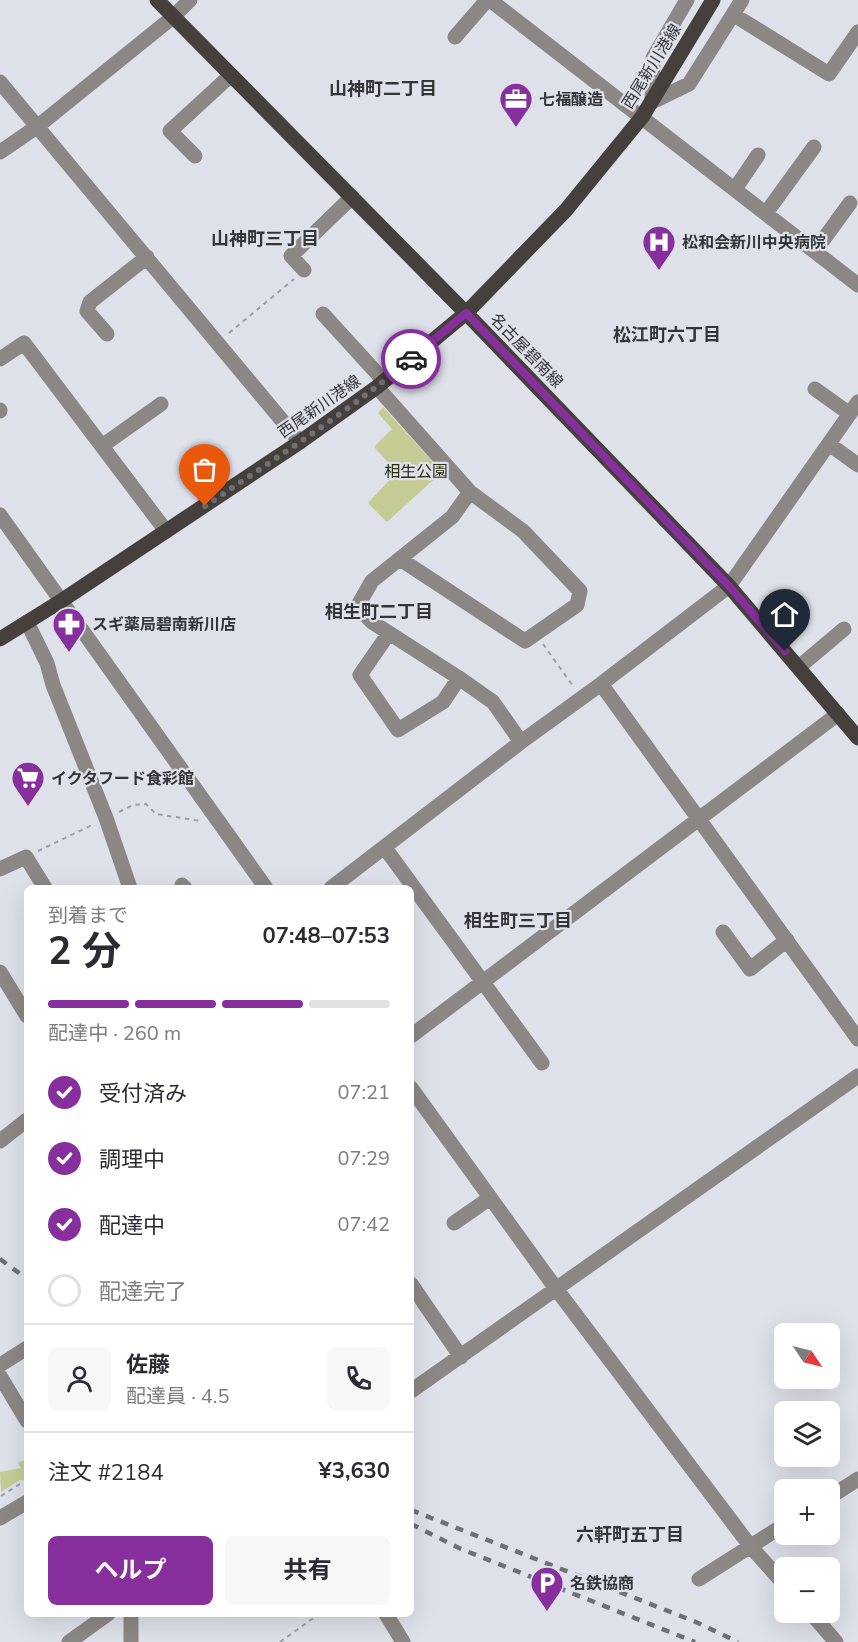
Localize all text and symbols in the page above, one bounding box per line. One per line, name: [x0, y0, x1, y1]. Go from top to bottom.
street label: 西尾新川港線: [617, 20, 687, 113]
district label: 山神町二丁目: [329, 77, 437, 101]
office icon: 七福醸造: [498, 81, 534, 128]
place label: 七福醸造: [539, 89, 603, 111]
hospital icon: 松和会新川中央病院: [641, 224, 677, 271]
district label: 山神町三丁目: [211, 227, 319, 251]
place label: 松和会新川中央病院: [682, 232, 826, 254]
street label: 名古屋碧南線: [485, 309, 568, 393]
district label: 松江町六丁目: [613, 323, 721, 347]
courier: [381, 329, 441, 389]
icon: car: [395, 343, 428, 376]
street label: 西尾新川港線: [274, 370, 365, 443]
pin: [179, 444, 230, 506]
icon: bag: [188, 453, 221, 486]
park label: 相生公園: [384, 461, 448, 483]
pin: [759, 589, 810, 651]
icon: home: [768, 598, 801, 631]
district label: 相生町二丁目: [325, 600, 433, 624]
pharmacy icon: スギ薬局碧南新川店: [51, 606, 87, 653]
place label: スギ薬局碧南新川店: [92, 614, 236, 636]
supermarket icon: イクタフード食彩館: [10, 760, 46, 807]
place label: イクタフード食彩館: [51, 768, 194, 790]
text: 到着まで: [48, 902, 128, 929]
district label: 相生町三丁目: [464, 909, 572, 933]
text: 07:48–07:53: [262, 921, 390, 951]
text: 2 分: [48, 925, 121, 978]
text: 配達中 · 260 m: [48, 1020, 181, 1047]
icon: check: [48, 1076, 81, 1109]
text: 受付済み: [99, 1079, 187, 1109]
text: 07:21: [337, 1079, 390, 1106]
icon: check: [48, 1142, 81, 1175]
text: 調理中: [99, 1145, 165, 1175]
text: 07:29: [337, 1145, 390, 1172]
icon: check: [48, 1208, 81, 1241]
text: 配達中: [99, 1211, 165, 1241]
text: 07:42: [337, 1211, 390, 1238]
text: 配達完了: [99, 1277, 187, 1307]
north arrow: [774, 1323, 840, 1389]
map controls: [774, 1323, 840, 1623]
button: person: [48, 1347, 111, 1410]
button: phone: [327, 1347, 390, 1410]
text: 佐藤: [126, 1350, 170, 1380]
text: 配達員 · 4.5: [126, 1383, 229, 1410]
button: layers: [774, 1401, 840, 1467]
text: ¥3,630: [319, 1456, 390, 1486]
text: 注文 #2184: [48, 1458, 164, 1488]
button: +: [774, 1479, 840, 1545]
district label: 六軒町五丁目: [576, 1523, 684, 1547]
button: ヘルプ: [48, 1536, 213, 1605]
button: 共有: [225, 1536, 390, 1605]
button: −: [774, 1557, 840, 1623]
parking icon: 名鉄協商: [529, 1565, 565, 1612]
place label: 名鉄協商: [570, 1573, 634, 1595]

